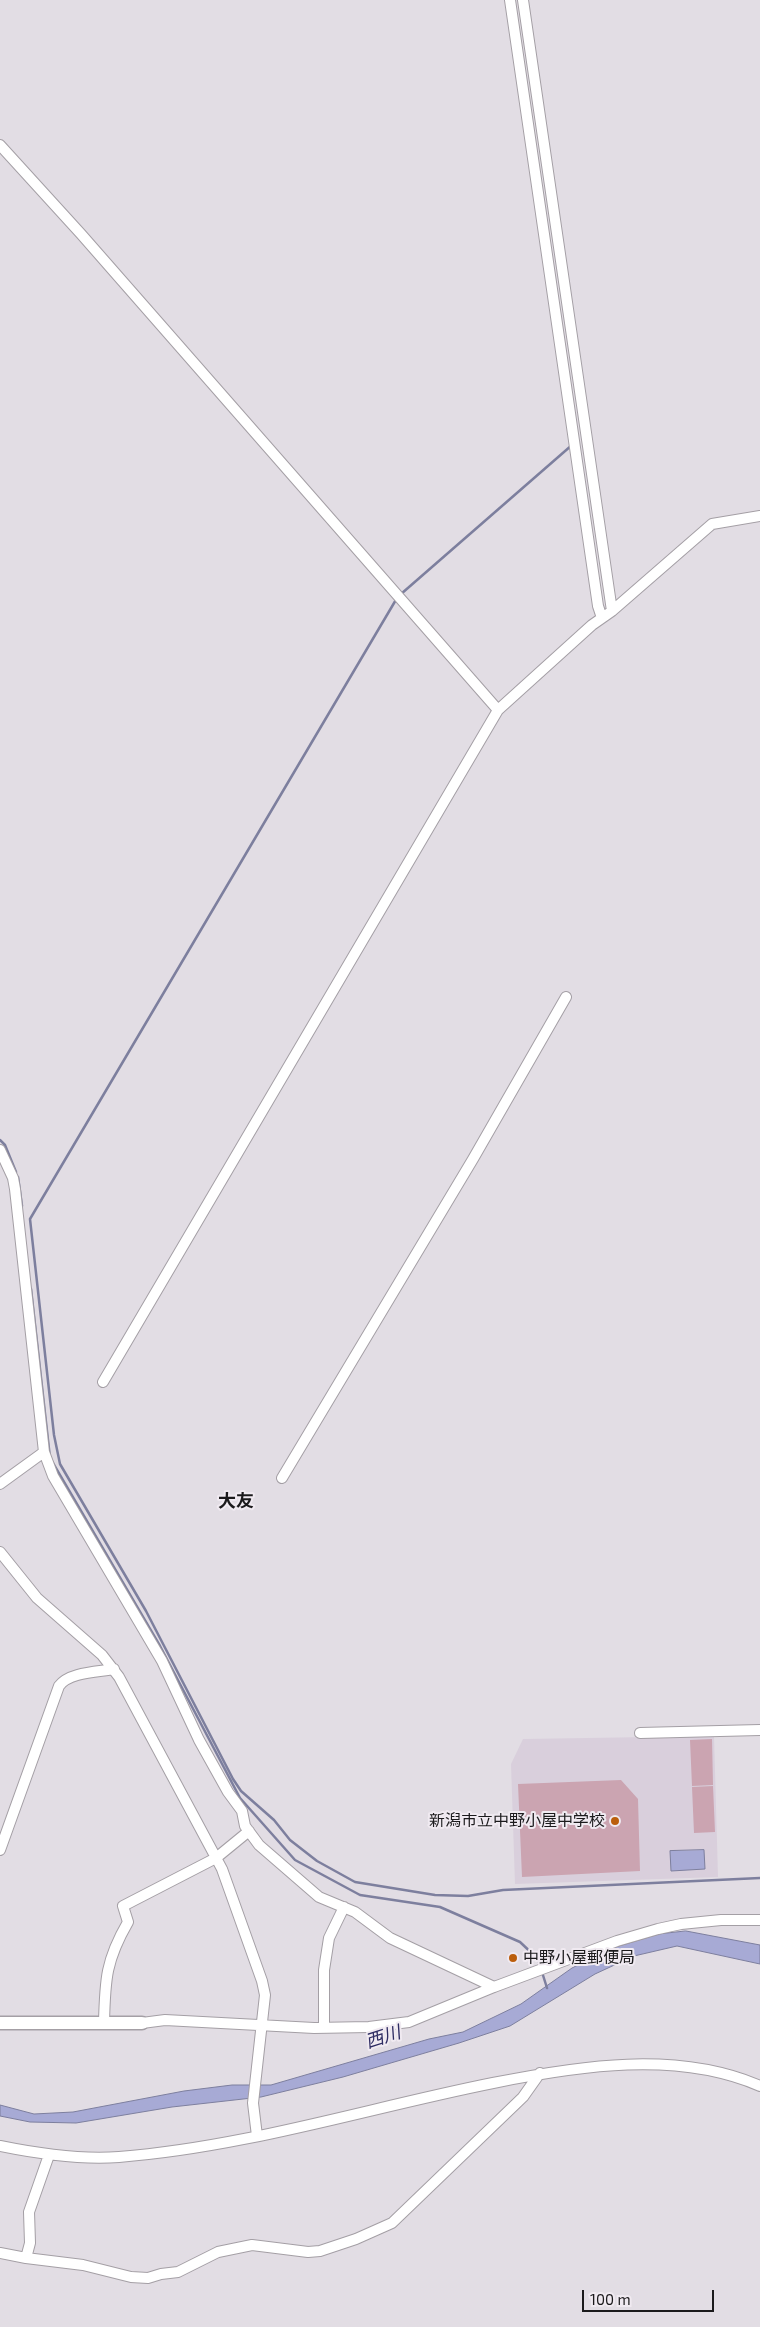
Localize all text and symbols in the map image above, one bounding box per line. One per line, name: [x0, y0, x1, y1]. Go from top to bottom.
district label: 大友: [218, 1490, 254, 1512]
place label: 新潟市立中野小屋中学校: [429, 1811, 605, 1831]
marker: 新潟市立中野小屋中学校: [609, 1815, 621, 1827]
place label: 中野小屋郵便局: [523, 1948, 635, 1968]
marker: 中野小屋郵便局: [507, 1952, 519, 1964]
water label: 西川: [363, 2021, 403, 2053]
scale bar: [585, 2280, 718, 2312]
text: 100 m: [590, 2290, 631, 2308]

